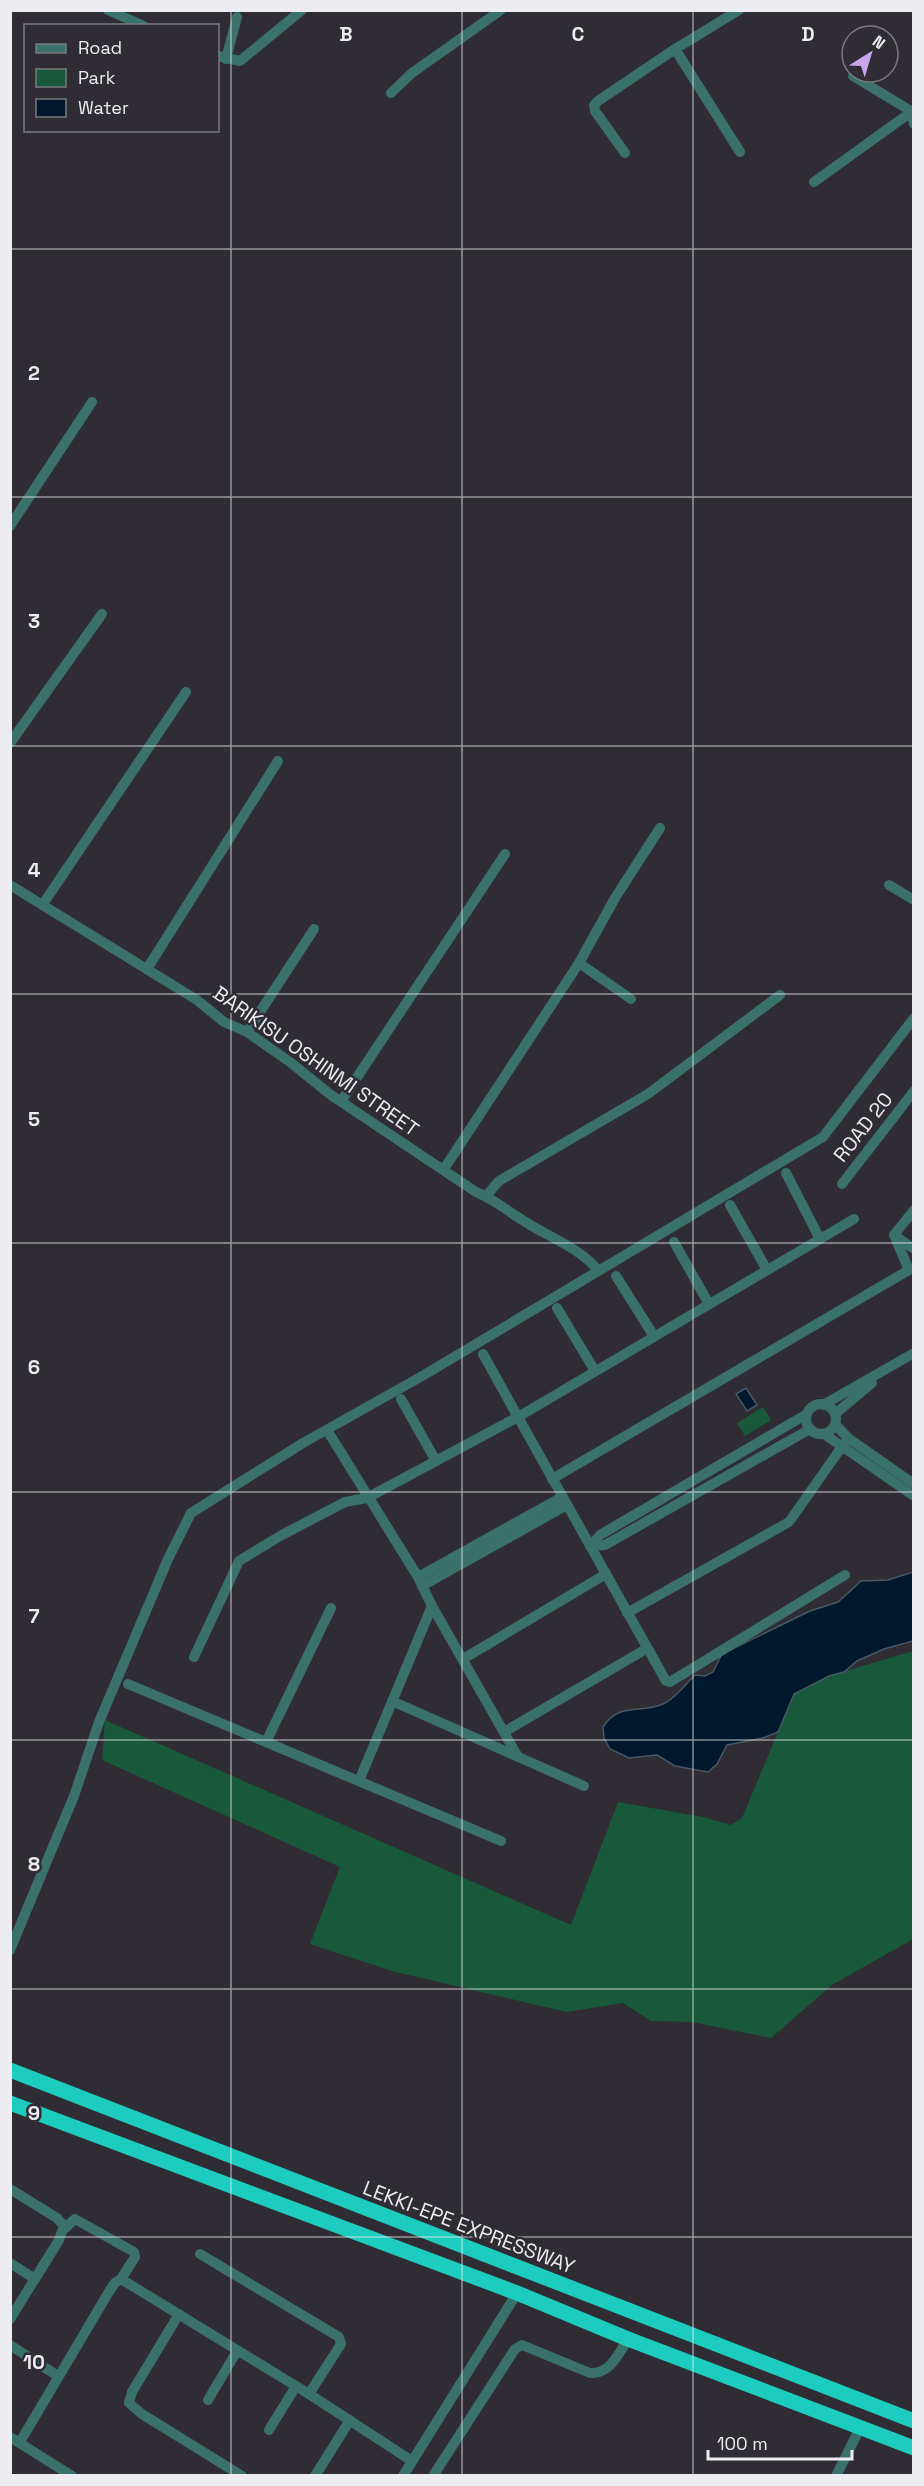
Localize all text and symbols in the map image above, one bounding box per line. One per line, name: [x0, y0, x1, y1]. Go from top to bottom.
text: B: [339, 21, 353, 47]
text: C: [572, 21, 585, 47]
text: D: [801, 21, 815, 47]
legend: [24, 24, 219, 132]
north arrow: [840, 24, 900, 84]
text: N: [868, 31, 889, 54]
text: Road: [78, 36, 122, 59]
text: Park: [78, 66, 116, 89]
text: Water: [78, 96, 129, 119]
text: 2: [28, 360, 40, 386]
text: 3: [28, 608, 40, 634]
text: 4: [28, 857, 41, 883]
street label: BARIKISU OSHINMI STREET: [208, 980, 424, 1142]
street label: ROAD 20: [828, 1087, 898, 1167]
text: 5: [28, 1106, 40, 1132]
text: 6: [28, 1354, 40, 1380]
text: 7: [28, 1603, 40, 1629]
text: 8: [28, 1851, 40, 1877]
text: 9: [28, 2100, 40, 2126]
street label: LEKKI-EPE EXPRESSWAY: [359, 2175, 579, 2279]
text: 10: [23, 2349, 45, 2375]
scale bar: [708, 2423, 852, 2461]
text: 100 m: [717, 2432, 768, 2455]

